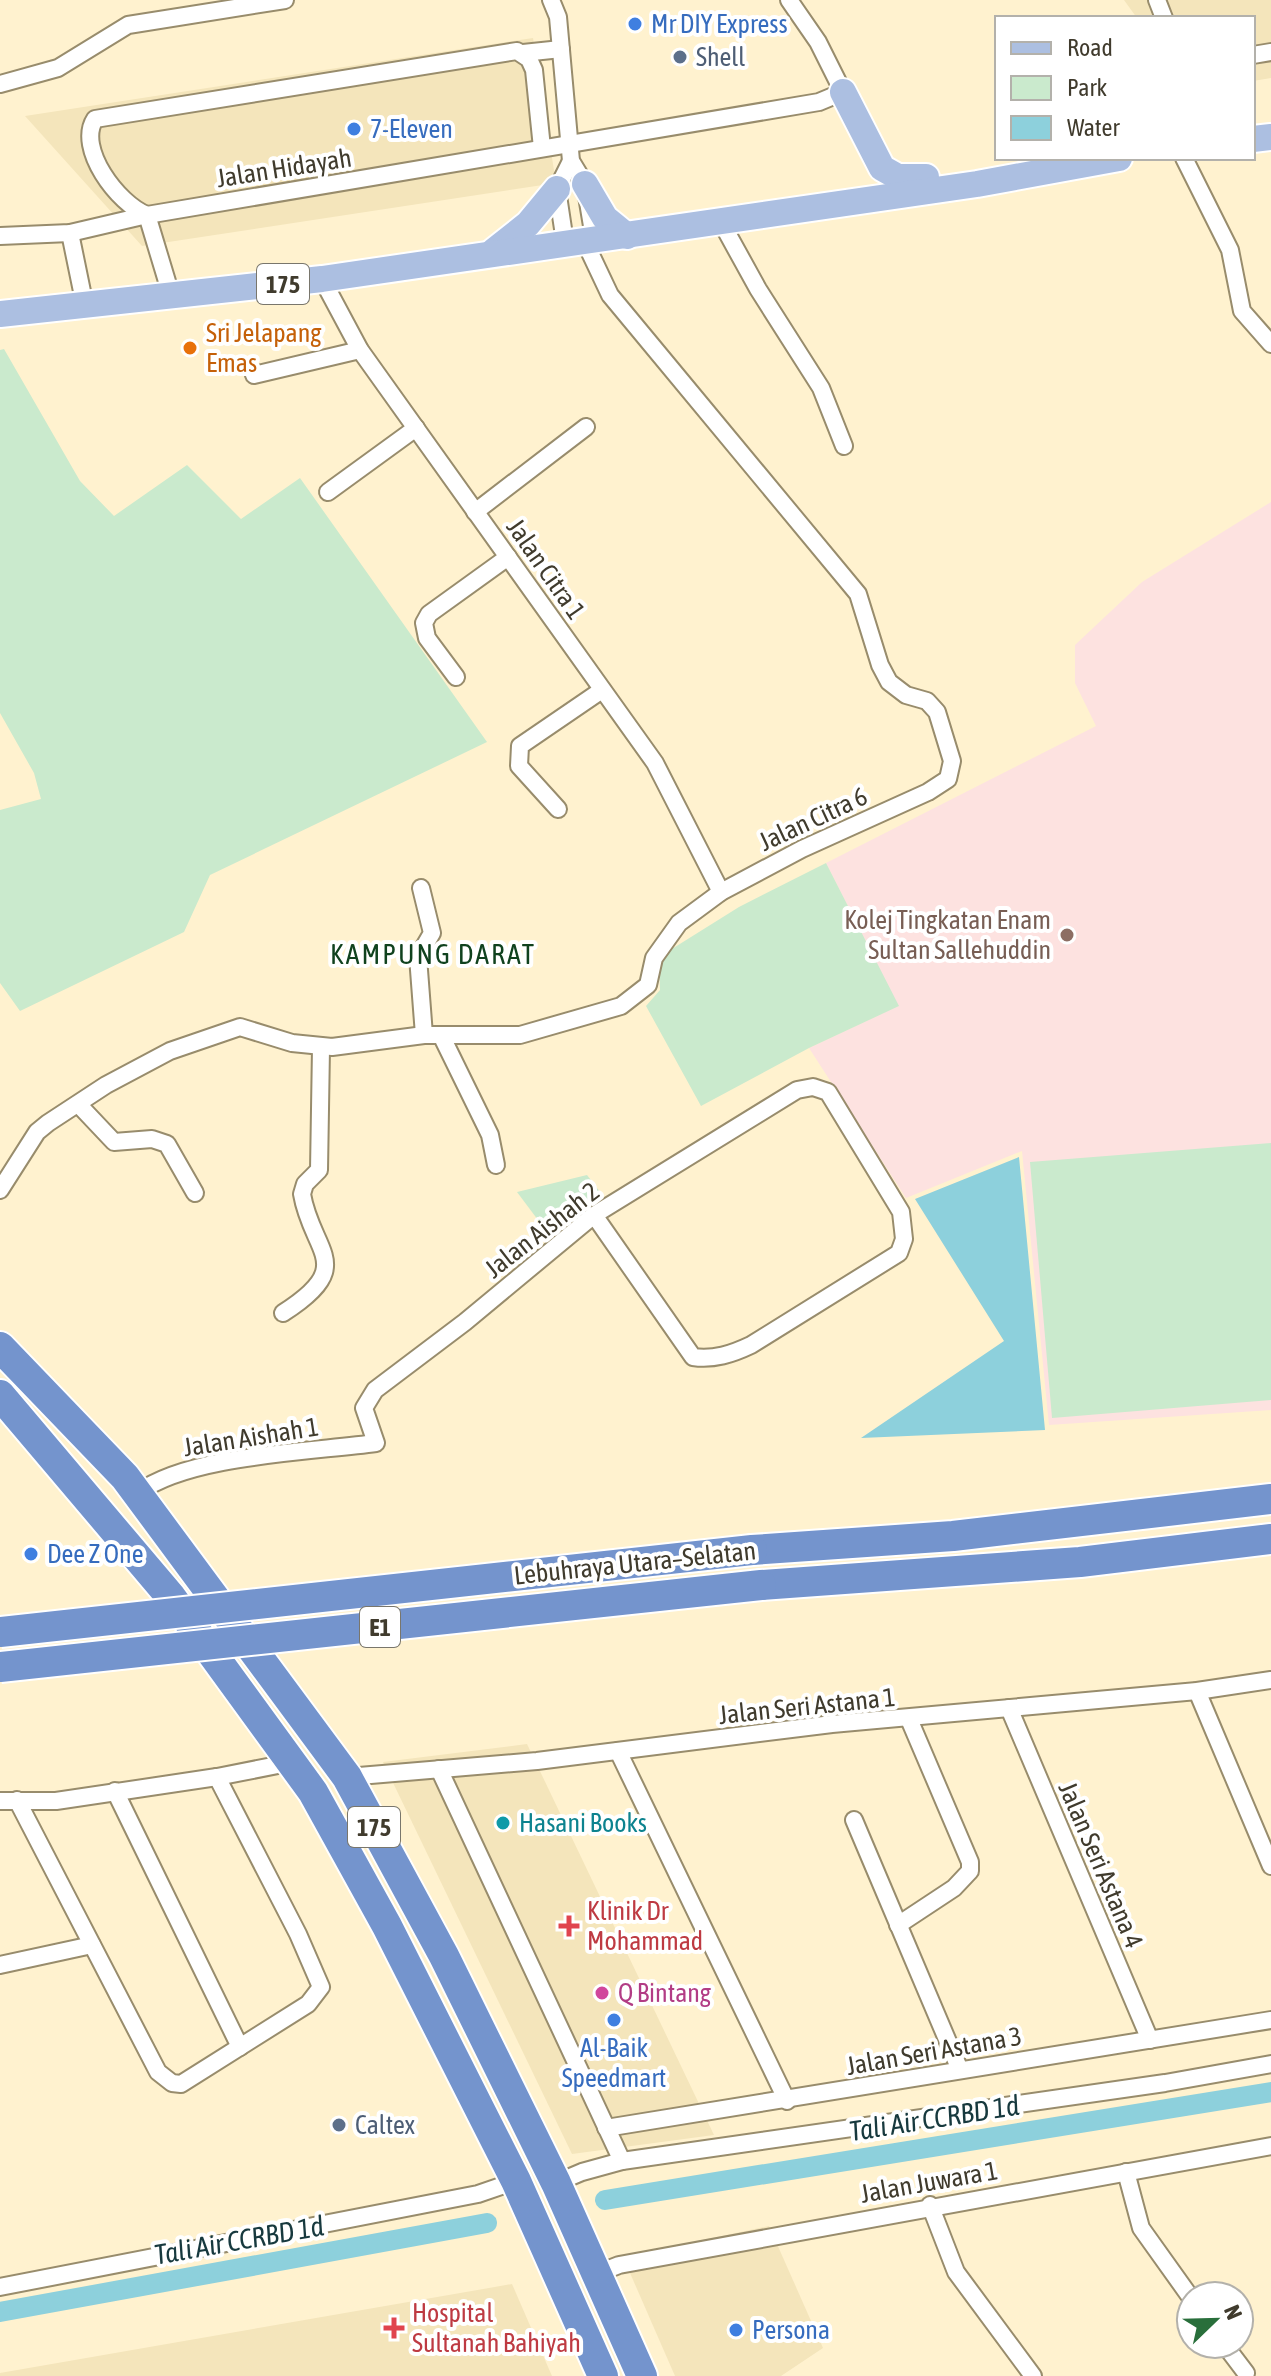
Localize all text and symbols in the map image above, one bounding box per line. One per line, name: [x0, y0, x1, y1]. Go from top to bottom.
place label: Mr DIY Express: [651, 9, 788, 39]
marker: Mr DIY Express: [626, 15, 644, 33]
legend: [995, 16, 1255, 160]
text: Road: [1067, 34, 1113, 61]
place label: Shell: [696, 42, 745, 72]
marker: Shell: [671, 48, 689, 66]
text: Park: [1067, 74, 1108, 101]
place label: 7-Eleven: [370, 114, 453, 144]
text: Water: [1067, 114, 1120, 141]
marker: 7-Eleven: [345, 120, 363, 138]
street label: Jalan Hidayah: [214, 143, 354, 193]
road number: 175: [257, 264, 309, 304]
place label: Sri Jelapang Emas: [206, 318, 322, 378]
marker: Sri Jelapang Emas: [181, 339, 199, 357]
street label: Jalan Citra 1: [501, 513, 591, 625]
street label: Jalan Citra 6: [754, 781, 872, 857]
place label: Kolej Tingkatan Enam Sultan Sallehuddin: [844, 905, 1051, 965]
marker: Kolej Tingkatan Enam Sultan Sallehuddin: [1058, 926, 1076, 944]
district label: KAMPUNG DARAT: [330, 938, 536, 970]
street label: Jalan Aishah 2: [479, 1176, 605, 1284]
street label: Jalan Aishah 1: [181, 1412, 321, 1462]
street label: Lebuhraya Utara–Selatan: [513, 1535, 757, 1591]
place label: Dee Z One: [47, 1539, 143, 1569]
marker: Dee Z One: [22, 1545, 40, 1563]
road number: E1: [360, 1607, 400, 1647]
street label: Jalan Seri Astana 1: [717, 1682, 897, 1730]
street label: Jalan Seri Astana 4: [1053, 1777, 1149, 1953]
road number: 175: [348, 1807, 400, 1847]
place label: Hasani Books: [519, 1808, 647, 1838]
marker: Hasani Books: [494, 1814, 512, 1832]
place label: Klinik Dr Mohammad: [587, 1896, 703, 1956]
marker: Klinik Dr Mohammad: [558, 1915, 580, 1937]
place label: Q Bintang: [618, 1978, 712, 2008]
marker: Q Bintang: [593, 1984, 611, 2002]
marker: Al-Baik Speedmart: [605, 2011, 623, 2029]
street label: Jalan Seri Astana 3: [844, 2021, 1024, 2081]
place label: Al-Baik Speedmart: [562, 2033, 666, 2093]
water label: Tali Air CCRBD 1d: [847, 2089, 1021, 2147]
place label: Caltex: [355, 2110, 415, 2140]
marker: Caltex: [330, 2116, 348, 2134]
street label: Jalan Juwara 1: [858, 2155, 1000, 2209]
water label: Tali Air CCRBD 1d: [152, 2209, 326, 2271]
north arrow: [1175, 2280, 1255, 2360]
place label: Hospital Sultanah Bahiyah: [412, 2298, 581, 2358]
text: N: [1219, 2301, 1248, 2323]
place label: Persona: [752, 2315, 830, 2345]
marker: Hospital Sultanah Bahiyah: [383, 2317, 405, 2339]
marker: Persona: [727, 2321, 745, 2339]

